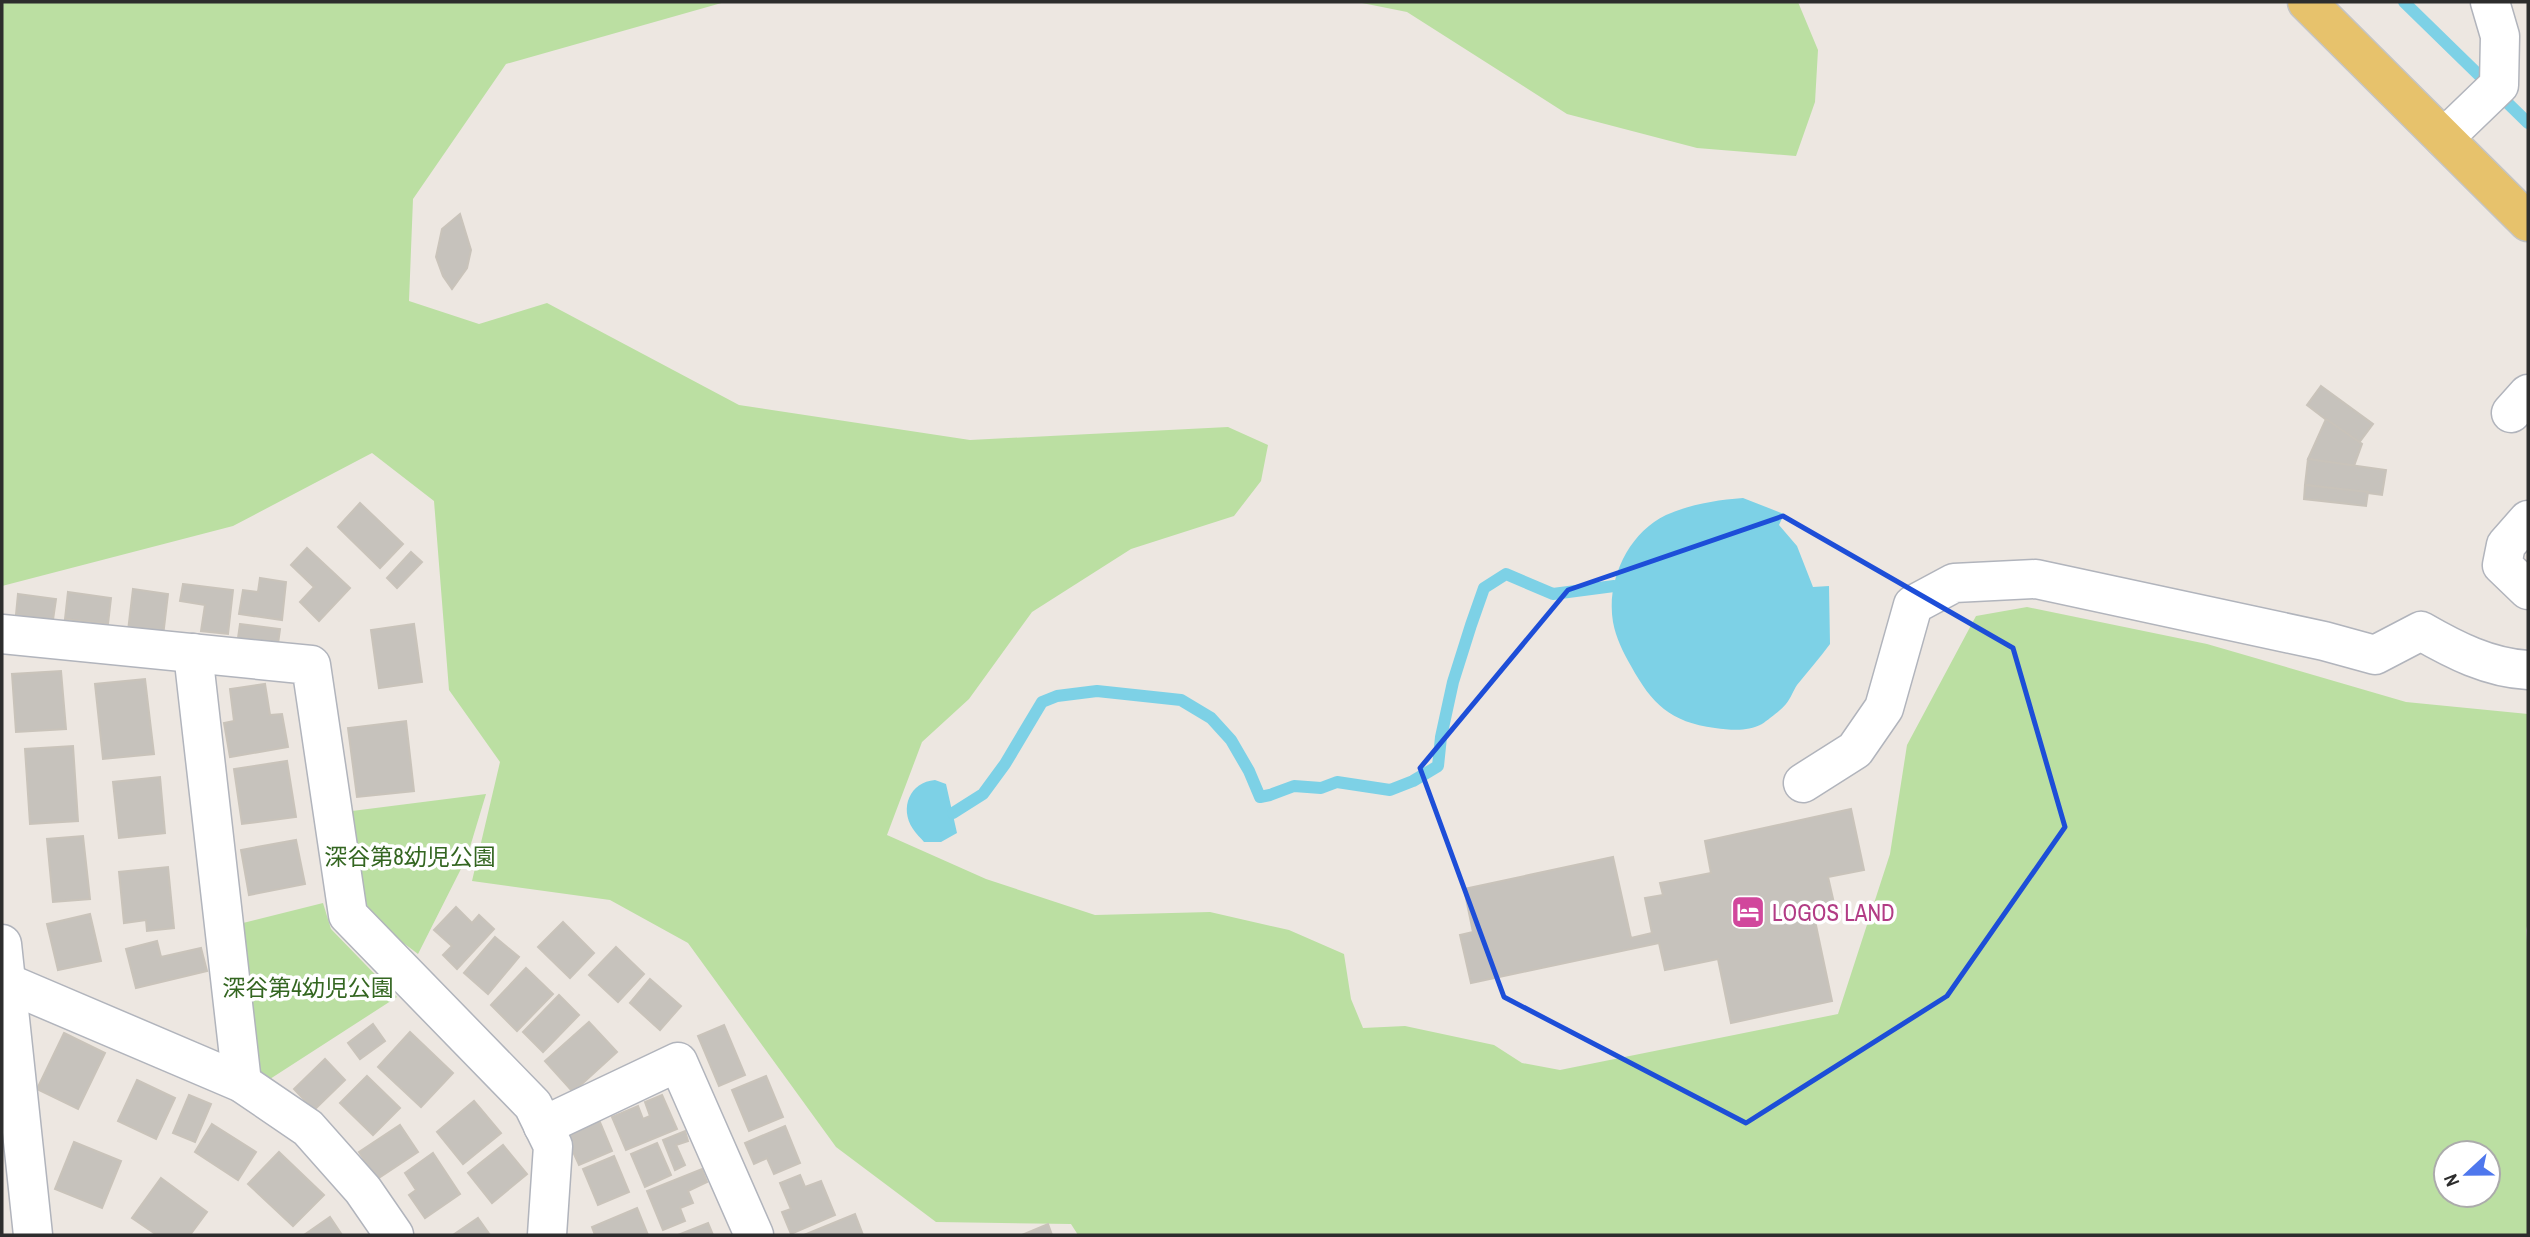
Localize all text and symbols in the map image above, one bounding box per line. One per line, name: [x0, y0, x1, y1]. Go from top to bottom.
park label: 深谷第8幼児公園: [324, 841, 496, 872]
hotel icon: LOGOS LAND: [1729, 893, 1767, 931]
place label: LOGOS LAND: [1772, 897, 1895, 928]
park label: 深谷第4幼児公園: [222, 972, 394, 1003]
north arrow: [2432, 1139, 2502, 1209]
text: N: [2437, 1170, 2465, 1190]

